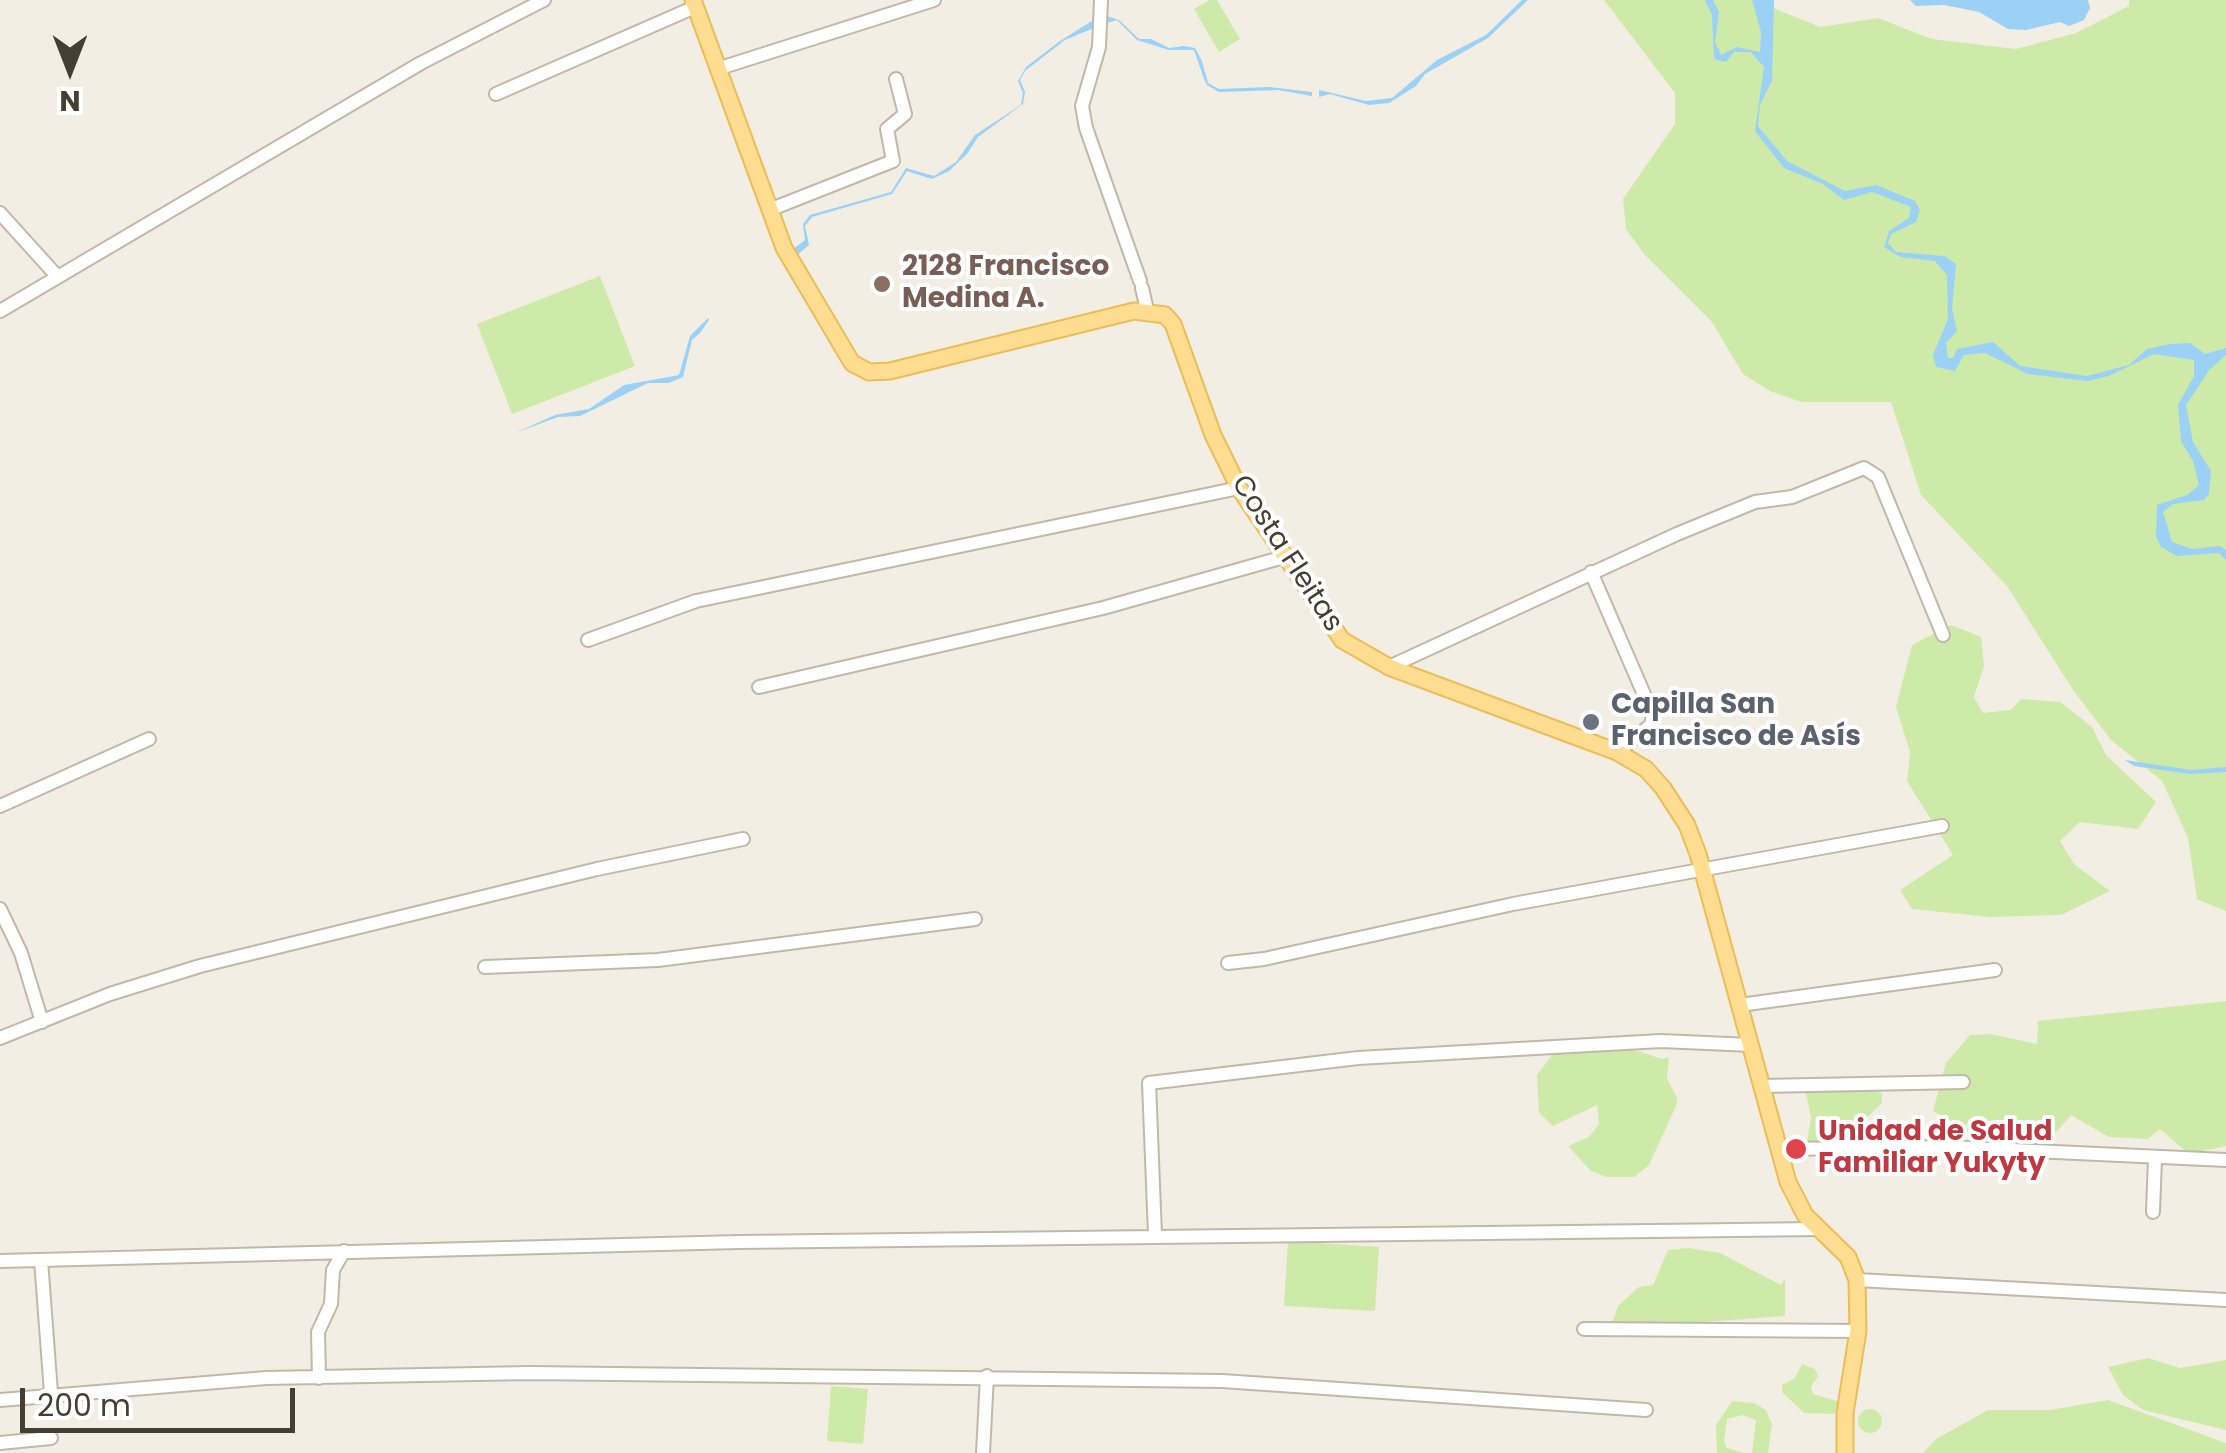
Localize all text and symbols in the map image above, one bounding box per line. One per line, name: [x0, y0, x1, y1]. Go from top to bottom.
north arrow: [20, 20, 120, 120]
text: N: [59, 81, 81, 120]
place label: 2128 Francisco Medina A.: [902, 251, 1109, 317]
marker: 2128 Francisco Medina A.: [871, 273, 893, 295]
street label: Costa Fleitas: [1223, 469, 1349, 639]
place label: Capilla San Francisco de Asís: [1611, 689, 1861, 755]
marker: Capilla San Francisco de Asís: [1580, 711, 1602, 733]
place label: Unidad de Salud Familiar Yukyty: [1818, 1116, 2052, 1182]
marker: Unidad de Salud Familiar Yukyty: [1783, 1136, 1809, 1162]
scale bar: [25, 1368, 300, 1430]
text: 200 m: [37, 1384, 131, 1427]

